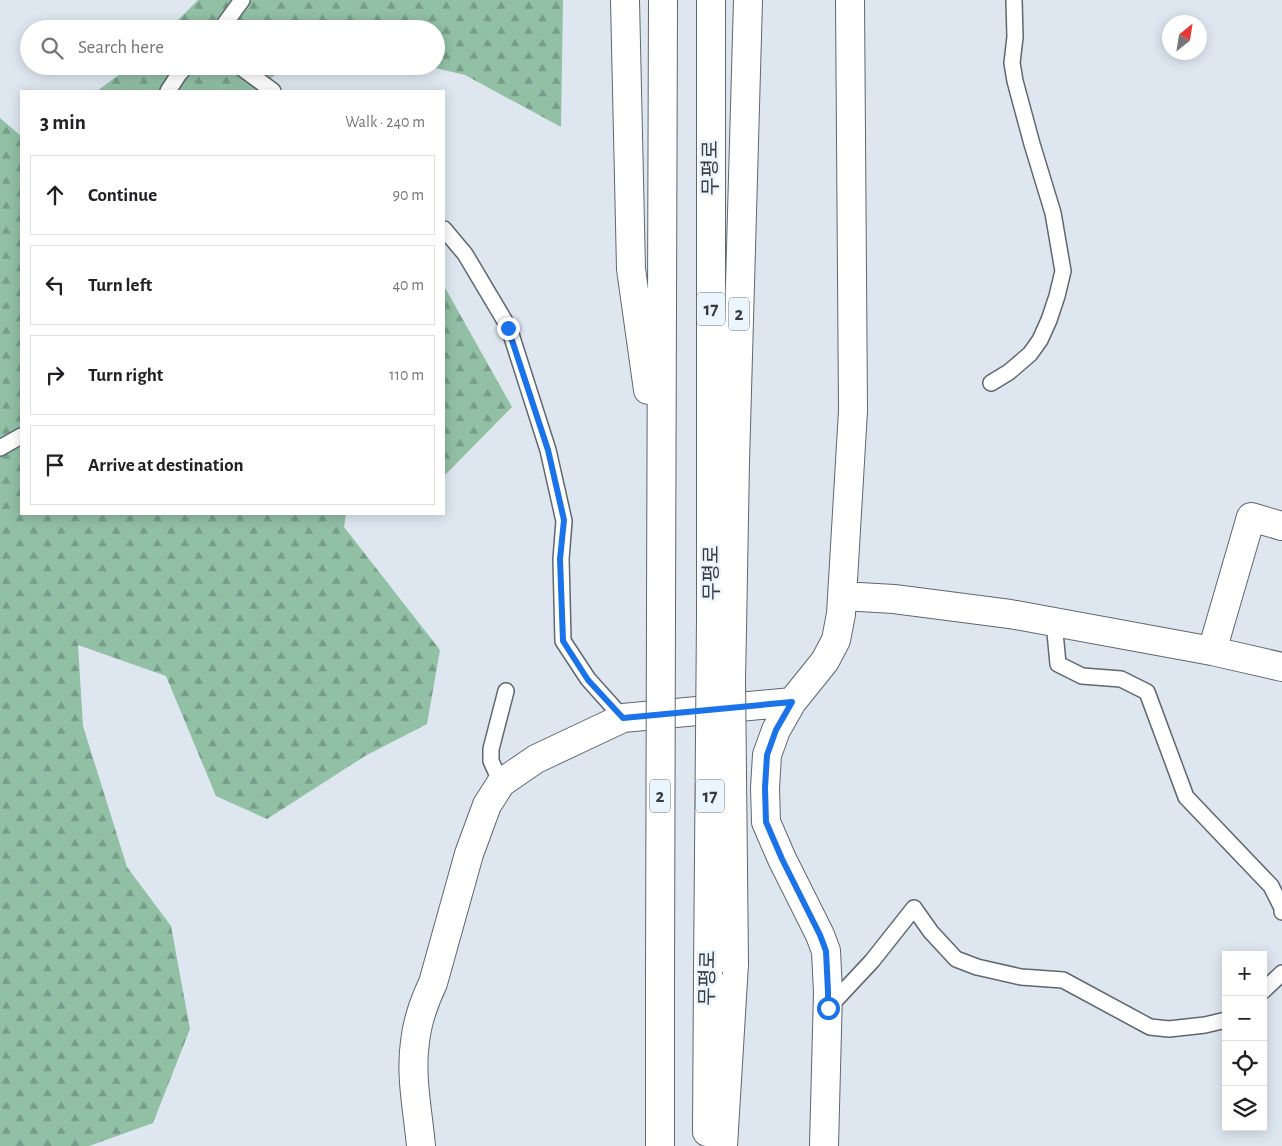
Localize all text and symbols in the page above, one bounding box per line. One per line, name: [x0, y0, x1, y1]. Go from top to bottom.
north arrow: [1162, 15, 1207, 60]
search box: [20, 20, 445, 75]
icon: search: [38, 34, 66, 62]
text: Search here: [78, 38, 164, 57]
text: 3 min: [40, 112, 86, 133]
text: Walk · 240 m: [345, 114, 425, 130]
street label: 무평로: [700, 140, 721, 196]
icon: ahead: [41, 181, 69, 209]
text: Continue: [88, 186, 157, 205]
text: 90 m: [393, 187, 424, 203]
icon: left: [41, 271, 69, 299]
text: Turn left: [88, 276, 152, 295]
text: 40 m: [392, 277, 424, 293]
road number: 17: [697, 292, 725, 326]
road number: 2: [729, 298, 749, 330]
route end: [497, 317, 520, 340]
icon: right: [41, 361, 69, 389]
text: Turn right: [88, 366, 163, 385]
text: 110 m: [389, 367, 424, 383]
icon: arrive: [41, 451, 69, 479]
text: Arrive at destination: [88, 456, 244, 475]
street label: 무평로: [701, 545, 722, 601]
road number: 2: [650, 779, 670, 812]
road number: 17: [696, 779, 724, 812]
street label: 무평로: [697, 950, 718, 1006]
map controls: [1222, 951, 1267, 1131]
button: +: [1222, 951, 1267, 996]
button: −: [1222, 996, 1267, 1041]
route start: [817, 997, 840, 1020]
button: locate: [1222, 1041, 1267, 1086]
button: layers: [1222, 1086, 1267, 1131]

